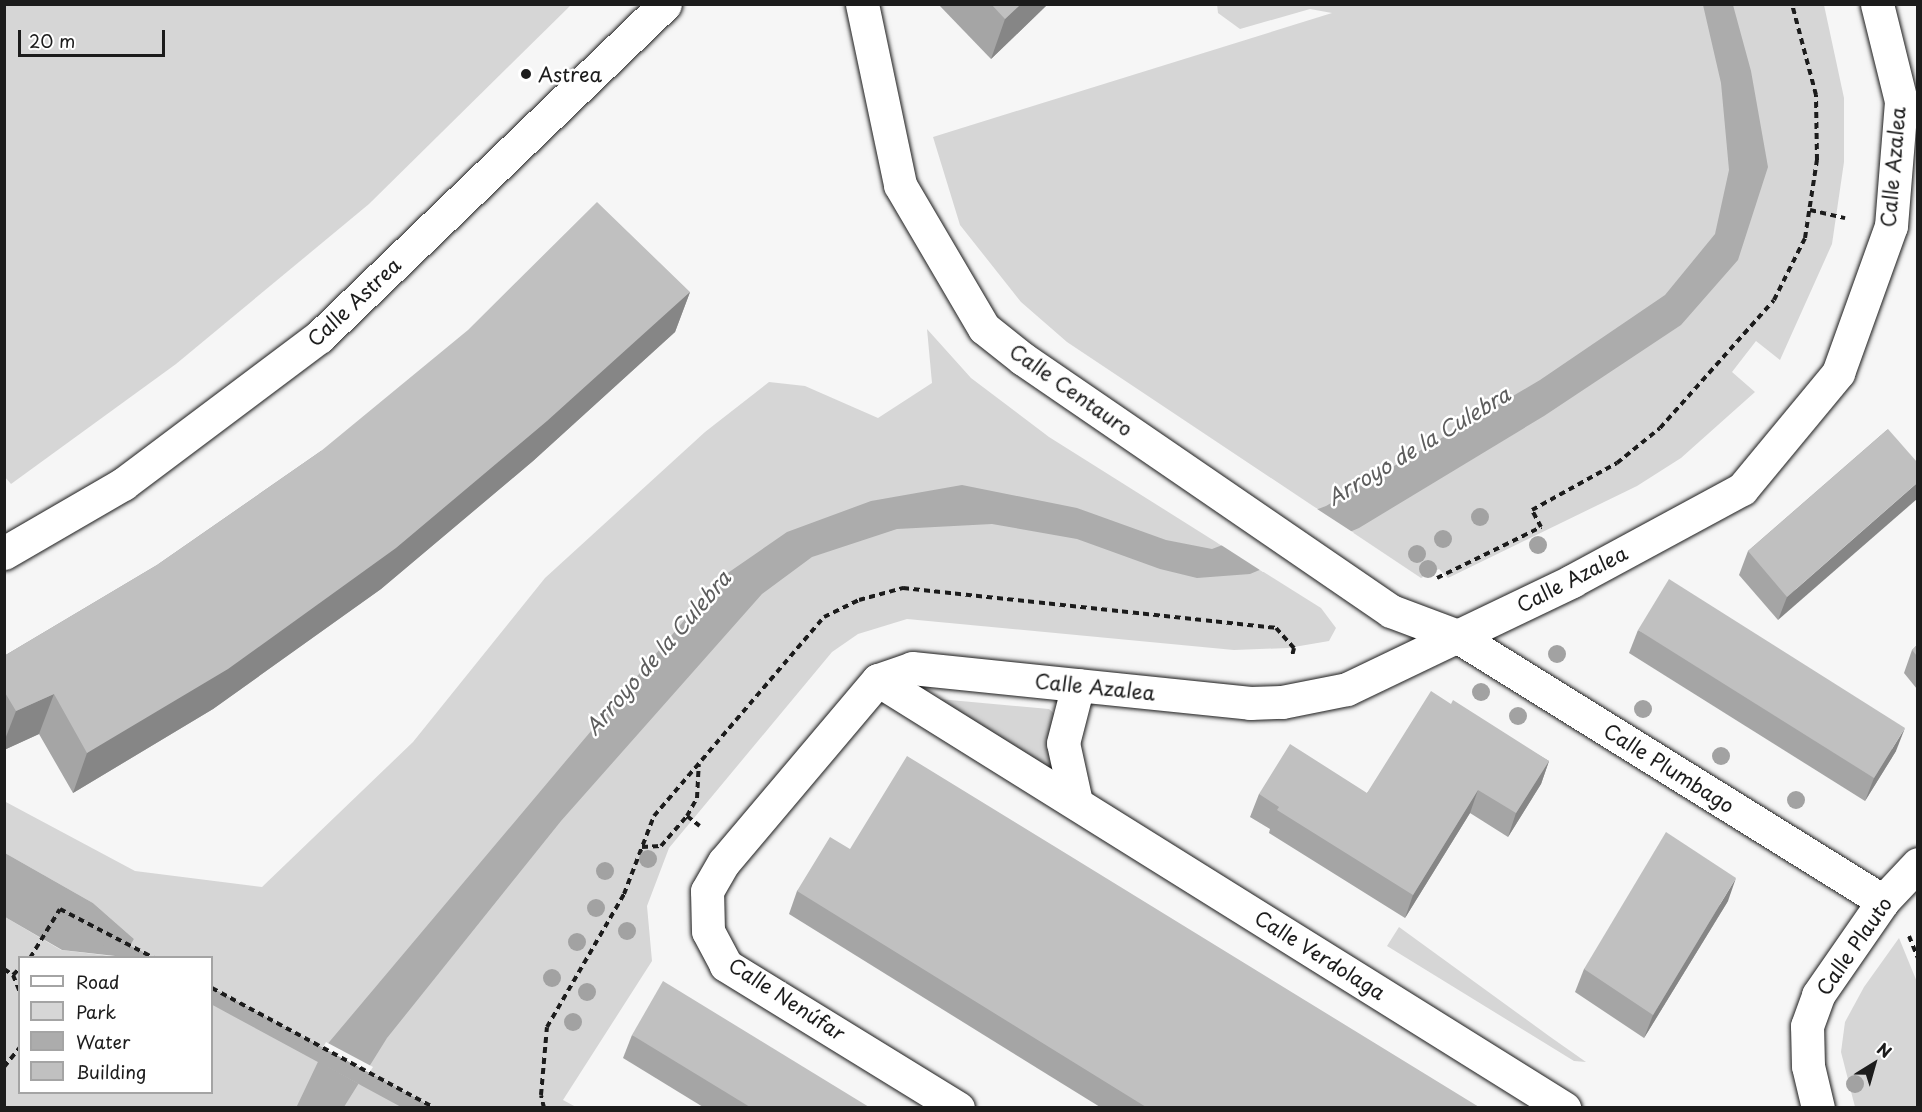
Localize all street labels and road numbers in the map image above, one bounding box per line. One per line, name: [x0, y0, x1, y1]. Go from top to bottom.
street label: Calle Azalea: [1876, 105, 1910, 229]
street label: Calle Astrea: [302, 253, 406, 351]
street label: Calle Centauro: [1004, 338, 1138, 442]
street label: Calle Azalea: [1512, 541, 1632, 617]
street label: Calle Azalea: [1033, 669, 1157, 705]
street label: Calle Plumbago: [1599, 718, 1739, 818]
street label: Calle Plauto: [1811, 892, 1897, 1000]
street label: Calle Verdolaga: [1249, 905, 1391, 1005]
street label: Calle Nenúfar: [724, 952, 850, 1046]

